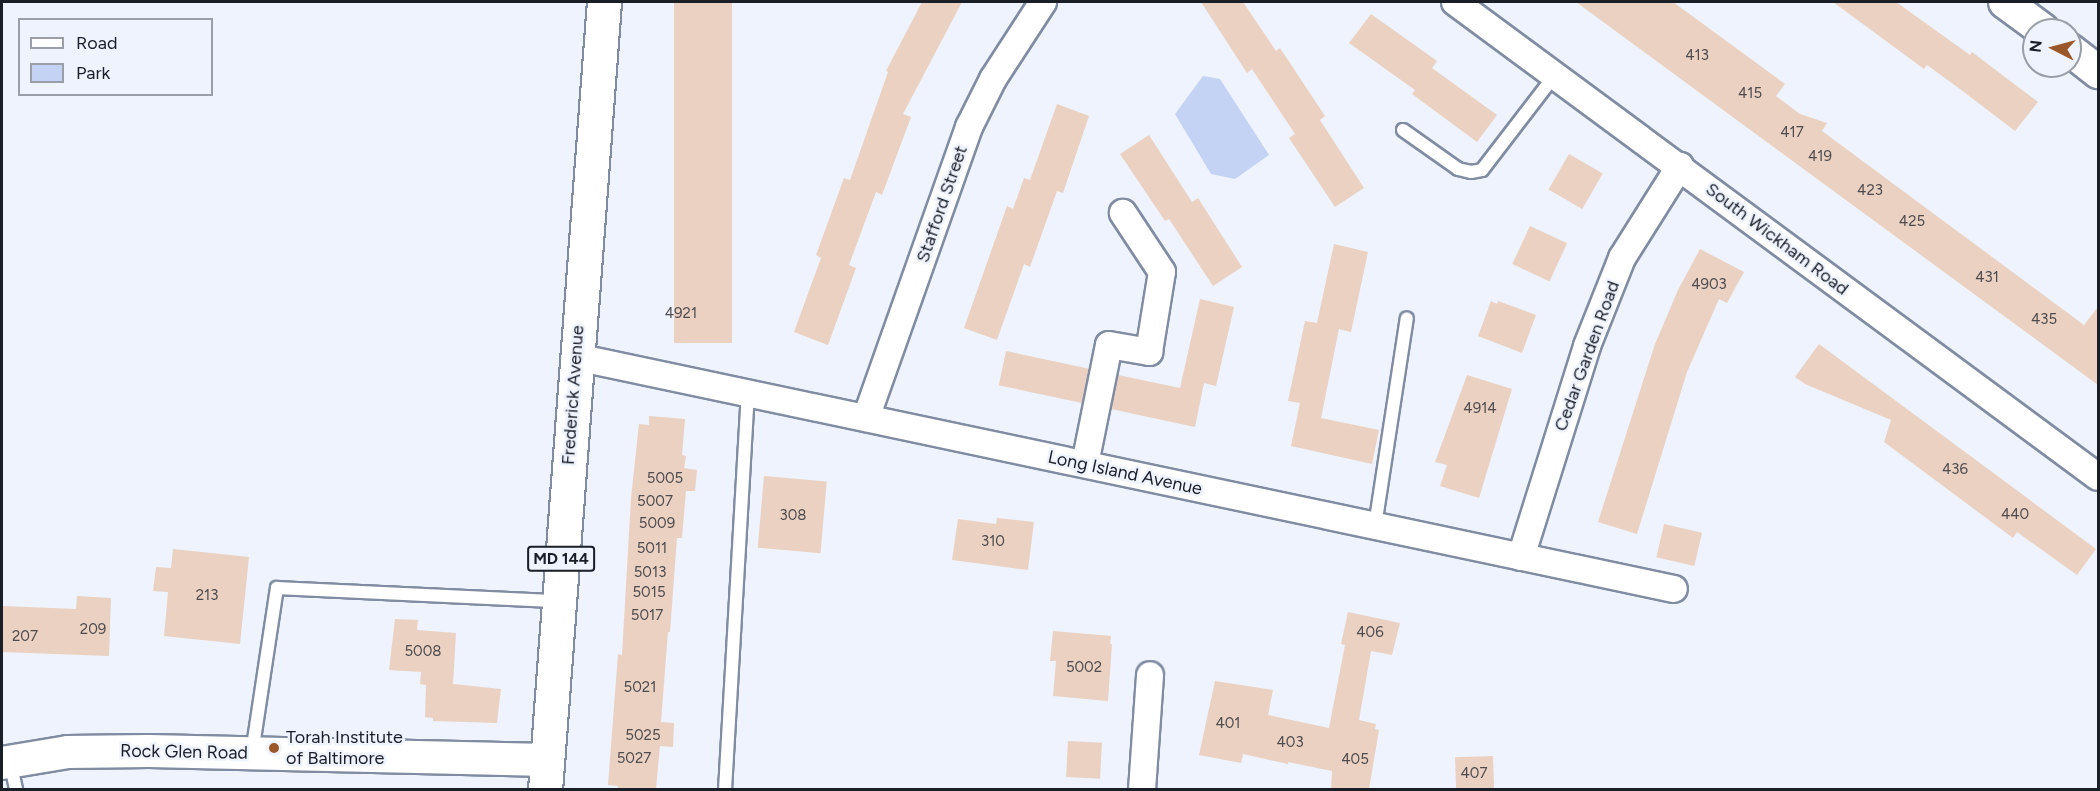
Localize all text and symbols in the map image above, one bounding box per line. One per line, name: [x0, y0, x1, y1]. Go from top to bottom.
legend: [18, 18, 213, 96]
north arrow: [2022, 18, 2082, 78]
text: Road: [76, 32, 117, 54]
text: N: [2025, 39, 2046, 53]
house number: 413: [1685, 47, 1709, 65]
text: Park: [76, 62, 110, 84]
house number: 415: [1738, 85, 1762, 103]
house number: 417: [1780, 124, 1804, 142]
street label: Stafford Street: [912, 143, 972, 265]
house number: 419: [1808, 148, 1832, 166]
street label: South Wickham Road: [1701, 178, 1853, 300]
house number: 423: [1857, 182, 1883, 200]
house number: 425: [1899, 213, 1925, 231]
house number: 431: [1975, 269, 1999, 287]
house number: 4903: [1691, 276, 1727, 294]
street label: Cedar Garden Road: [1550, 278, 1624, 434]
house number: 4921: [665, 305, 697, 323]
house number: 435: [2031, 311, 2057, 329]
street label: Frederick Avenue: [557, 324, 589, 466]
house number: 4914: [1463, 400, 1497, 418]
street label: Long Island Avenue: [1046, 446, 1204, 500]
house number: 436: [1942, 461, 1968, 479]
house number: 5005: [647, 470, 683, 488]
house number: 5007: [637, 493, 673, 511]
house number: 440: [2001, 506, 2029, 524]
house number: 308: [780, 507, 806, 525]
house number: 5009: [639, 515, 675, 533]
house number: 310: [981, 533, 1005, 551]
house number: 5011: [637, 540, 667, 558]
road number: MD 144: [526, 546, 596, 572]
house number: 5013: [634, 564, 666, 582]
house number: 5015: [632, 584, 666, 602]
house number: 213: [196, 587, 218, 605]
house number: 5017: [631, 607, 663, 625]
house number: 209: [80, 621, 106, 639]
house number: 406: [1356, 624, 1384, 642]
house number: 207: [12, 628, 38, 646]
house number: 5008: [404, 643, 442, 661]
house number: 5002: [1066, 659, 1102, 677]
house number: 5021: [624, 679, 656, 697]
house number: 401: [1215, 715, 1241, 733]
place label: Torah Institute of Baltimore: [286, 727, 403, 770]
house number: 5025: [625, 727, 661, 745]
house number: 403: [1276, 734, 1304, 752]
street label: Rock Glen Road: [120, 740, 248, 764]
marker: Torah Institute of Baltimore: [267, 741, 281, 755]
house number: 5027: [617, 750, 651, 768]
house number: 405: [1341, 751, 1369, 769]
house number: 407: [1461, 765, 1487, 783]

